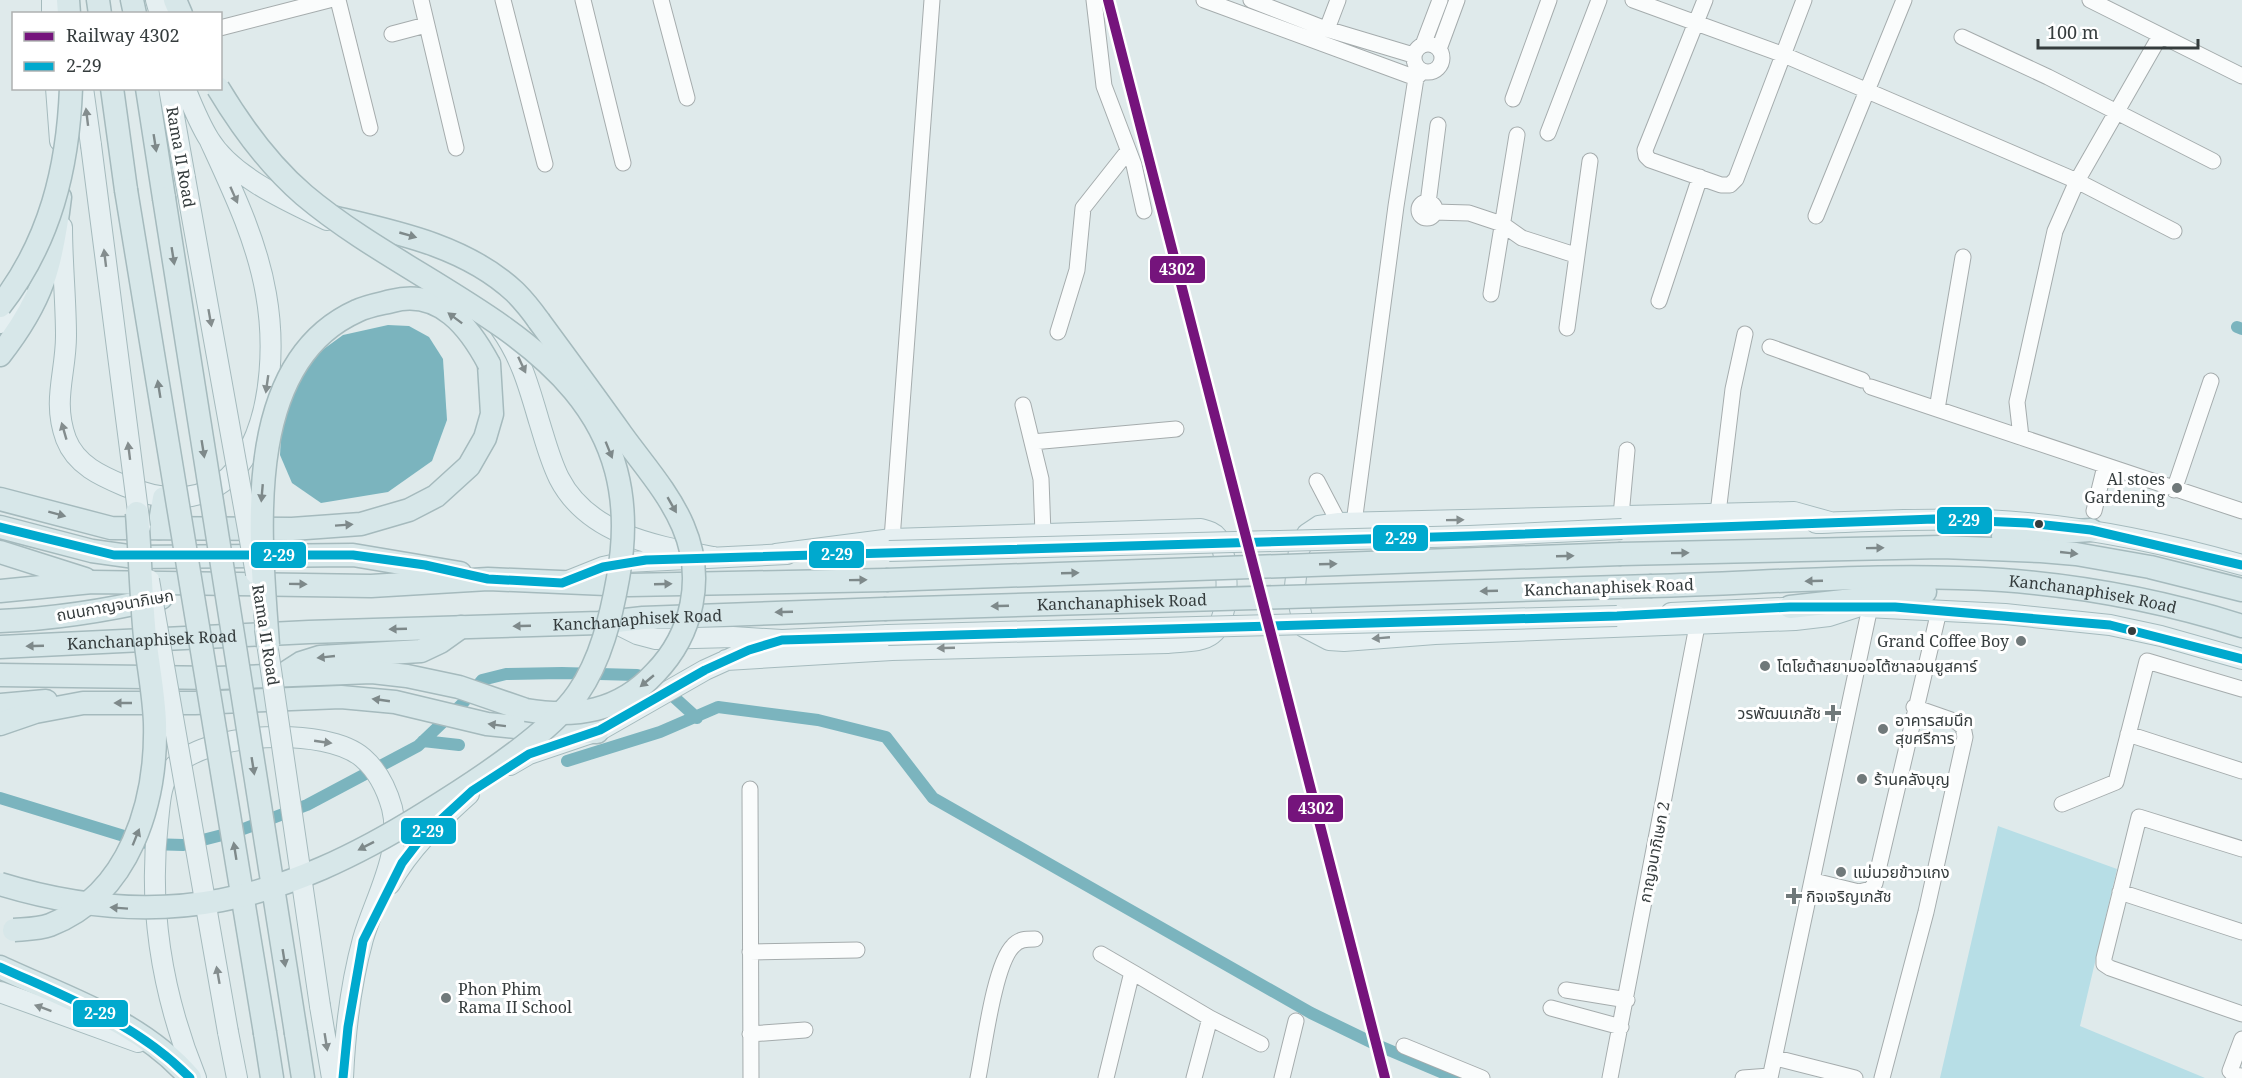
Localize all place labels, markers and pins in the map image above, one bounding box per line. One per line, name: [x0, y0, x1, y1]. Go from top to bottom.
place label: Al stoes Gardening: [2084, 468, 2165, 508]
marker: Al stoes Gardening: [2170, 481, 2184, 495]
unlabelled marker: [2033, 518, 2045, 530]
unlabelled marker: [2126, 625, 2138, 637]
place label: Grand Coffee Boy: [1877, 630, 2010, 652]
marker: Grand Coffee Boy: [2014, 634, 2028, 648]
place label: โตโยต้าสยามออโต้ซาลอนยูสคาร์: [1777, 655, 1978, 677]
marker: โตโยต้าสยามออโต้ซาลอนยูสคาร์: [1758, 659, 1772, 673]
place label: วรพัฒนเภสัช: [1738, 702, 1821, 724]
marker: วรพัฒนเภสัช: [1826, 706, 1840, 720]
place label: อาคารสมนึก สุขศรีการ: [1895, 709, 1973, 749]
marker: อาคารสมนึก สุขศรีการ: [1876, 722, 1890, 736]
place label: ร้านคลังบุญ: [1874, 768, 1950, 790]
marker: ร้านคลังบุญ: [1855, 772, 1869, 786]
place label: แม่นวยข้าวแกง: [1853, 861, 1950, 883]
marker: แม่นวยข้าวแกง: [1834, 865, 1848, 879]
place label: กิจเจริญเภสัช: [1806, 885, 1892, 907]
marker: กิจเจริญเภสัช: [1787, 889, 1801, 903]
place label: Phon Phim Rama II School: [458, 978, 572, 1018]
marker: Phon Phim Rama II School: [439, 991, 453, 1005]

